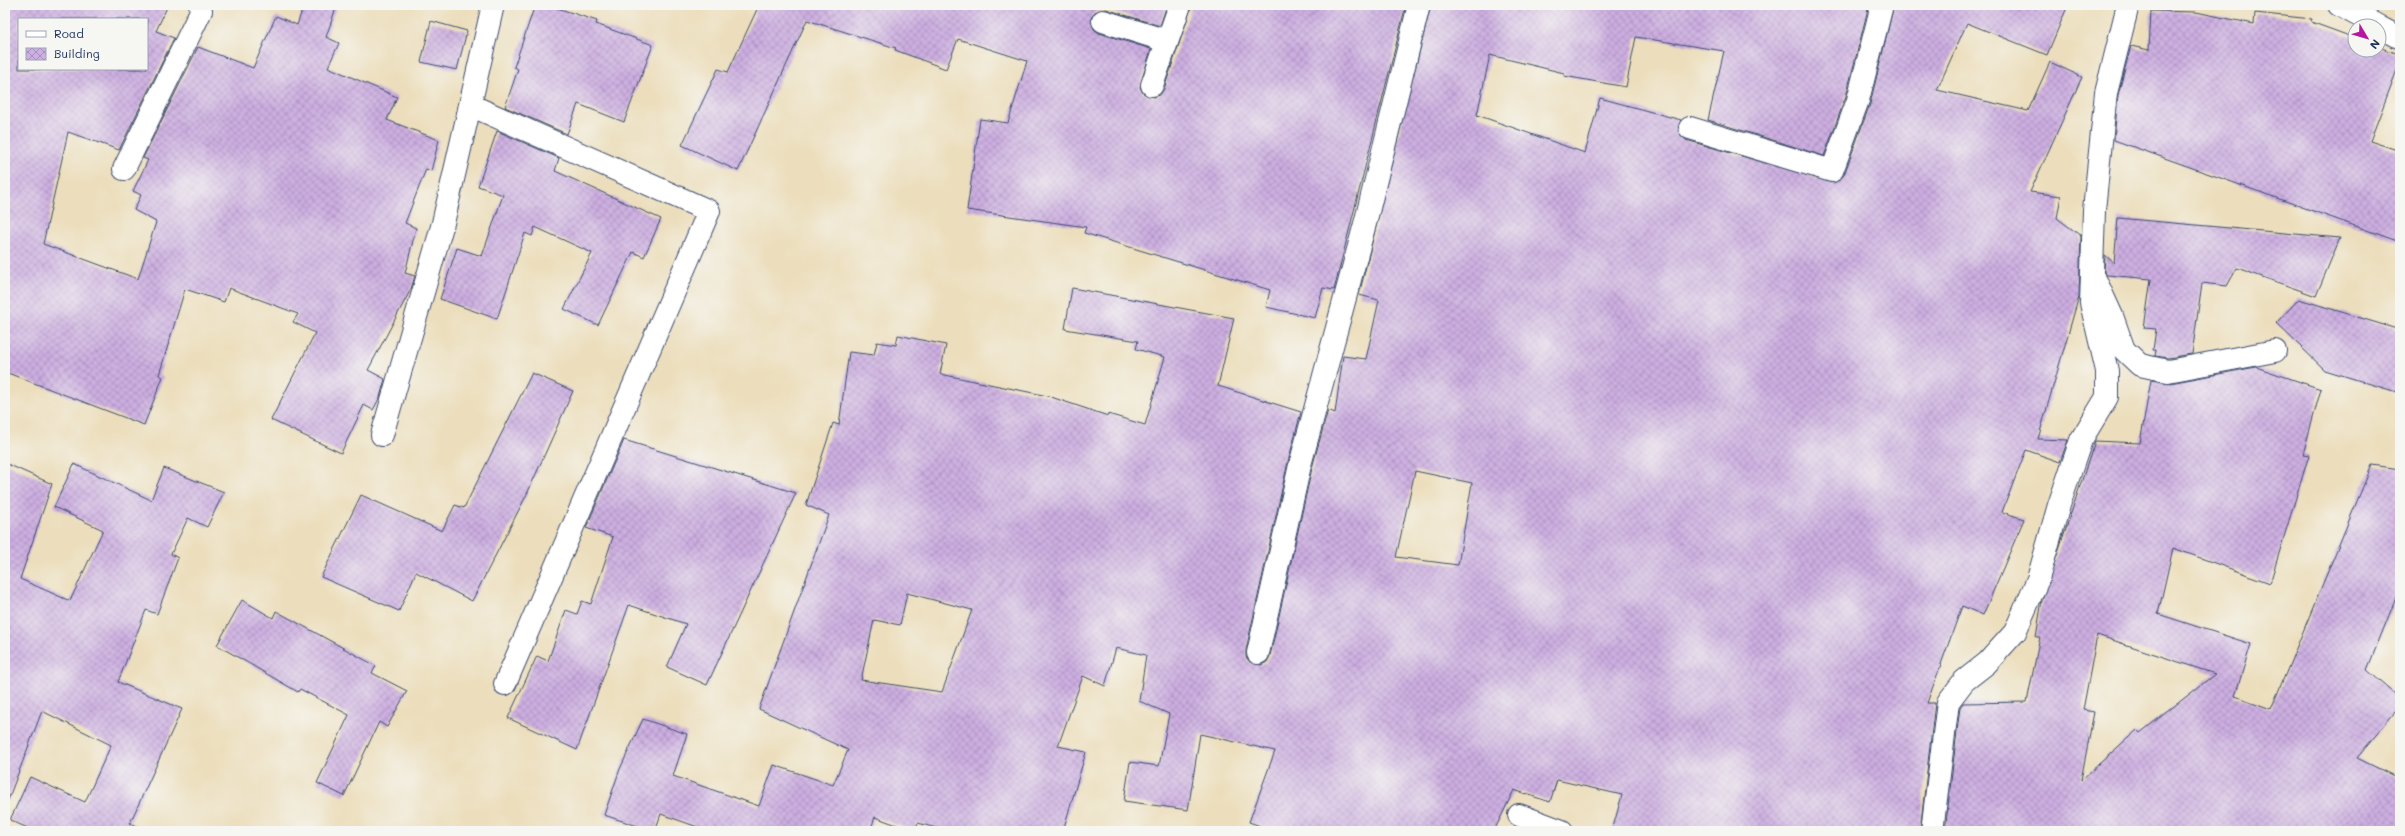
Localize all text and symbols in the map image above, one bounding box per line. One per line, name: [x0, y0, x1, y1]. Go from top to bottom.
legend: [18, 18, 148, 70]
north arrow: [2347, 18, 2387, 58]
text: Road: [54, 25, 84, 41]
text: N: [2367, 37, 2384, 52]
text: Building: [54, 45, 100, 61]

